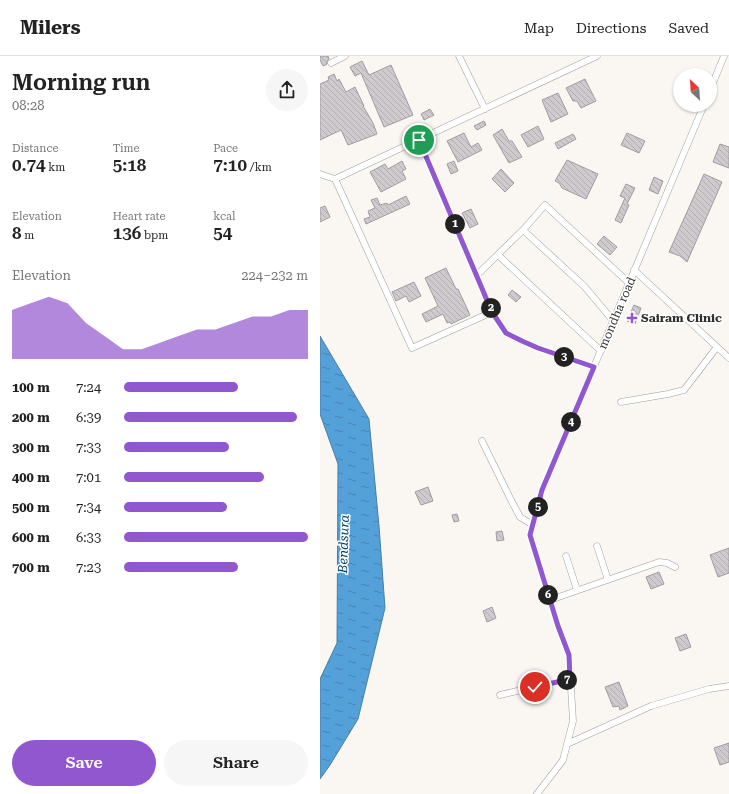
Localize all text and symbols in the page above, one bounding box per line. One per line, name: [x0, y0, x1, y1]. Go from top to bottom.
text: Milers: [20, 16, 81, 39]
text: Map: [524, 20, 554, 36]
text: Directions: [576, 20, 646, 36]
text: Saved: [668, 20, 709, 36]
north arrow: [673, 68, 717, 112]
map controls: [673, 68, 717, 112]
button: share: [266, 69, 308, 111]
text: Morning run: [12, 70, 150, 95]
text: 08:28: [12, 98, 44, 113]
pin: [402, 123, 436, 157]
icon: arrive: [408, 129, 430, 151]
text: Distance: [12, 142, 59, 155]
text: Time: [113, 142, 140, 155]
text: Pace: [213, 142, 238, 155]
text: 0.74: [12, 155, 46, 175]
text: 5:18: [113, 155, 146, 175]
text: 7:10: [213, 155, 247, 175]
text: km: [46, 161, 65, 174]
text: /km: [247, 161, 272, 174]
text: Elevation: [12, 210, 62, 223]
text: Heart rate: [113, 210, 166, 223]
text: kcal: [213, 210, 235, 223]
pin: 1: [445, 214, 465, 234]
text: 1: [452, 217, 458, 230]
text: 8: [12, 223, 22, 243]
text: 136: [113, 223, 141, 243]
text: 54: [213, 223, 232, 243]
text: m: [22, 229, 34, 242]
text: bpm: [141, 229, 168, 242]
text: Elevation: [12, 268, 71, 283]
text: 224–232 m: [241, 268, 308, 283]
street label: mondha road: [595, 274, 639, 351]
pin: 2: [481, 298, 501, 318]
text: 2: [488, 301, 494, 314]
place label: Sairam Clinic: [641, 311, 722, 325]
marker: Sairam Clinic: [626, 312, 638, 324]
pin: 3: [554, 347, 574, 367]
text: 3: [561, 350, 567, 363]
text: 100 m: [12, 380, 50, 395]
text: 7:24: [76, 380, 101, 395]
text: 200 m: [12, 410, 50, 425]
text: 6:39: [76, 410, 101, 425]
pin: 4: [561, 412, 581, 432]
text: 4: [568, 415, 574, 428]
text: 300 m: [12, 440, 50, 455]
text: 7:33: [76, 440, 101, 455]
text: 400 m: [12, 470, 50, 485]
text: 7:01: [76, 470, 101, 485]
pin: 5: [528, 497, 548, 517]
text: 500 m: [12, 500, 50, 515]
text: 7:34: [76, 500, 101, 515]
text: 5: [535, 500, 541, 513]
water label: Bendsura: [335, 514, 352, 575]
text: 600 m: [12, 530, 50, 545]
text: 6:33: [76, 530, 101, 545]
text: 700 m: [12, 560, 50, 575]
text: 7:23: [76, 560, 101, 575]
pin: 6: [538, 585, 558, 605]
text: 6: [545, 588, 551, 601]
pin: [518, 670, 552, 704]
pin: 7: [557, 670, 577, 690]
text: 7: [564, 673, 570, 686]
icon: check: [524, 676, 546, 698]
button: Save: [12, 740, 156, 786]
button: Share: [164, 740, 308, 786]

